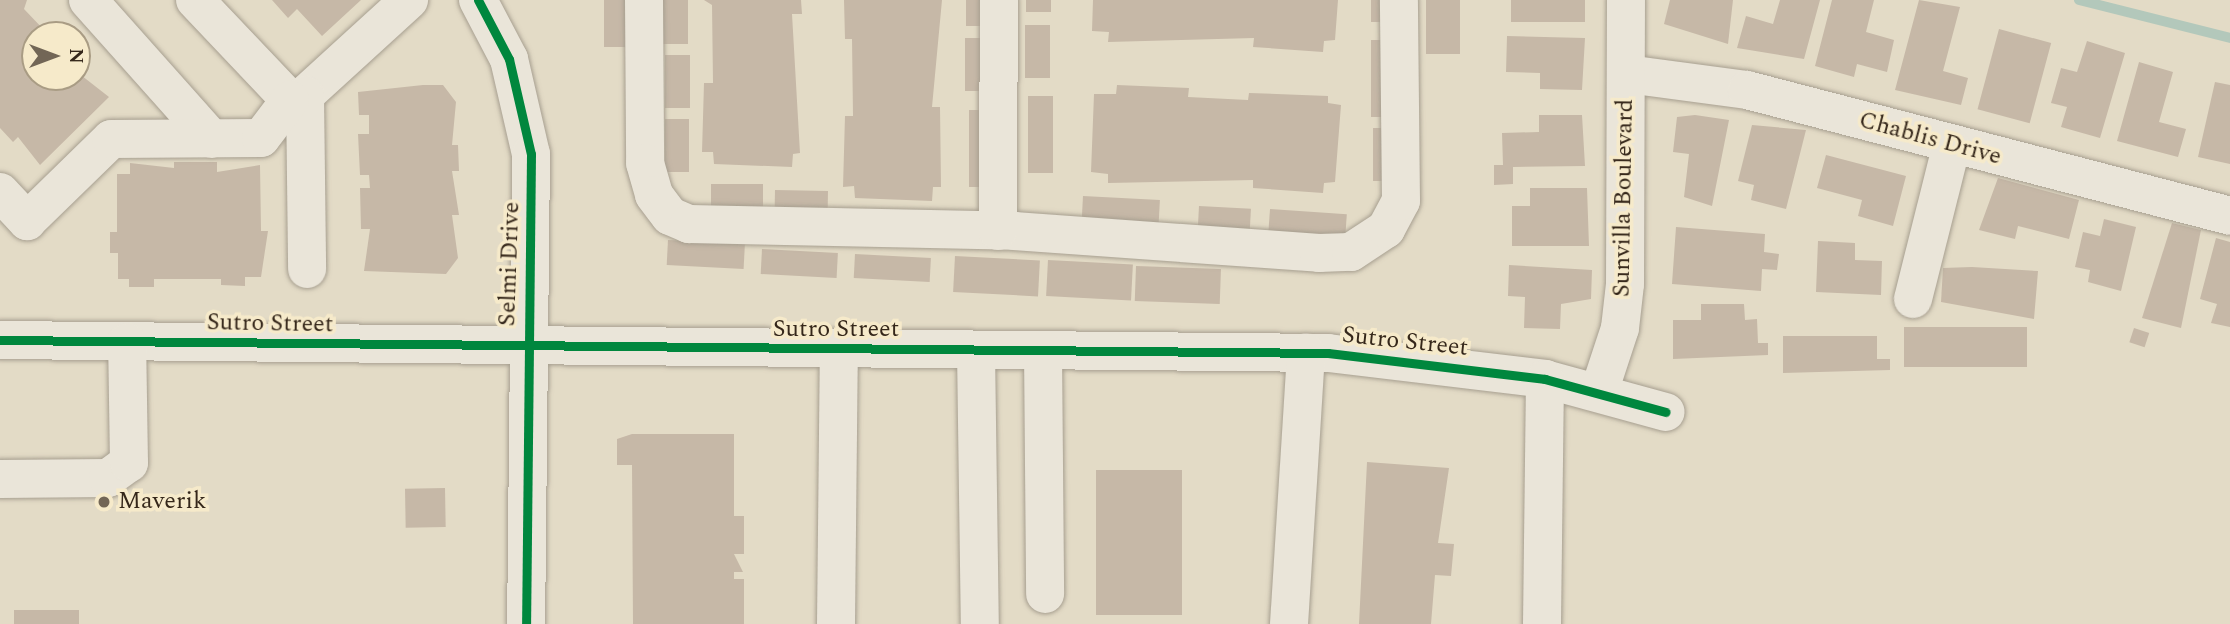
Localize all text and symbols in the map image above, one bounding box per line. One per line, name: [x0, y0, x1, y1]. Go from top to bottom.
north arrow: [21, 21, 91, 91]
text: N: [61, 48, 90, 64]
street label: Sunvilla Boulevard: [1608, 99, 1640, 297]
street label: Chablis Drive: [1856, 106, 2004, 172]
street label: Selmi Drive: [493, 201, 527, 327]
street label: Sutro Street: [207, 308, 333, 340]
street label: Sutro Street: [773, 316, 899, 344]
street label: Sutro Street: [1341, 321, 1469, 363]
place label: Maverik: [118, 488, 206, 516]
marker: Maverik: [96, 494, 112, 510]

